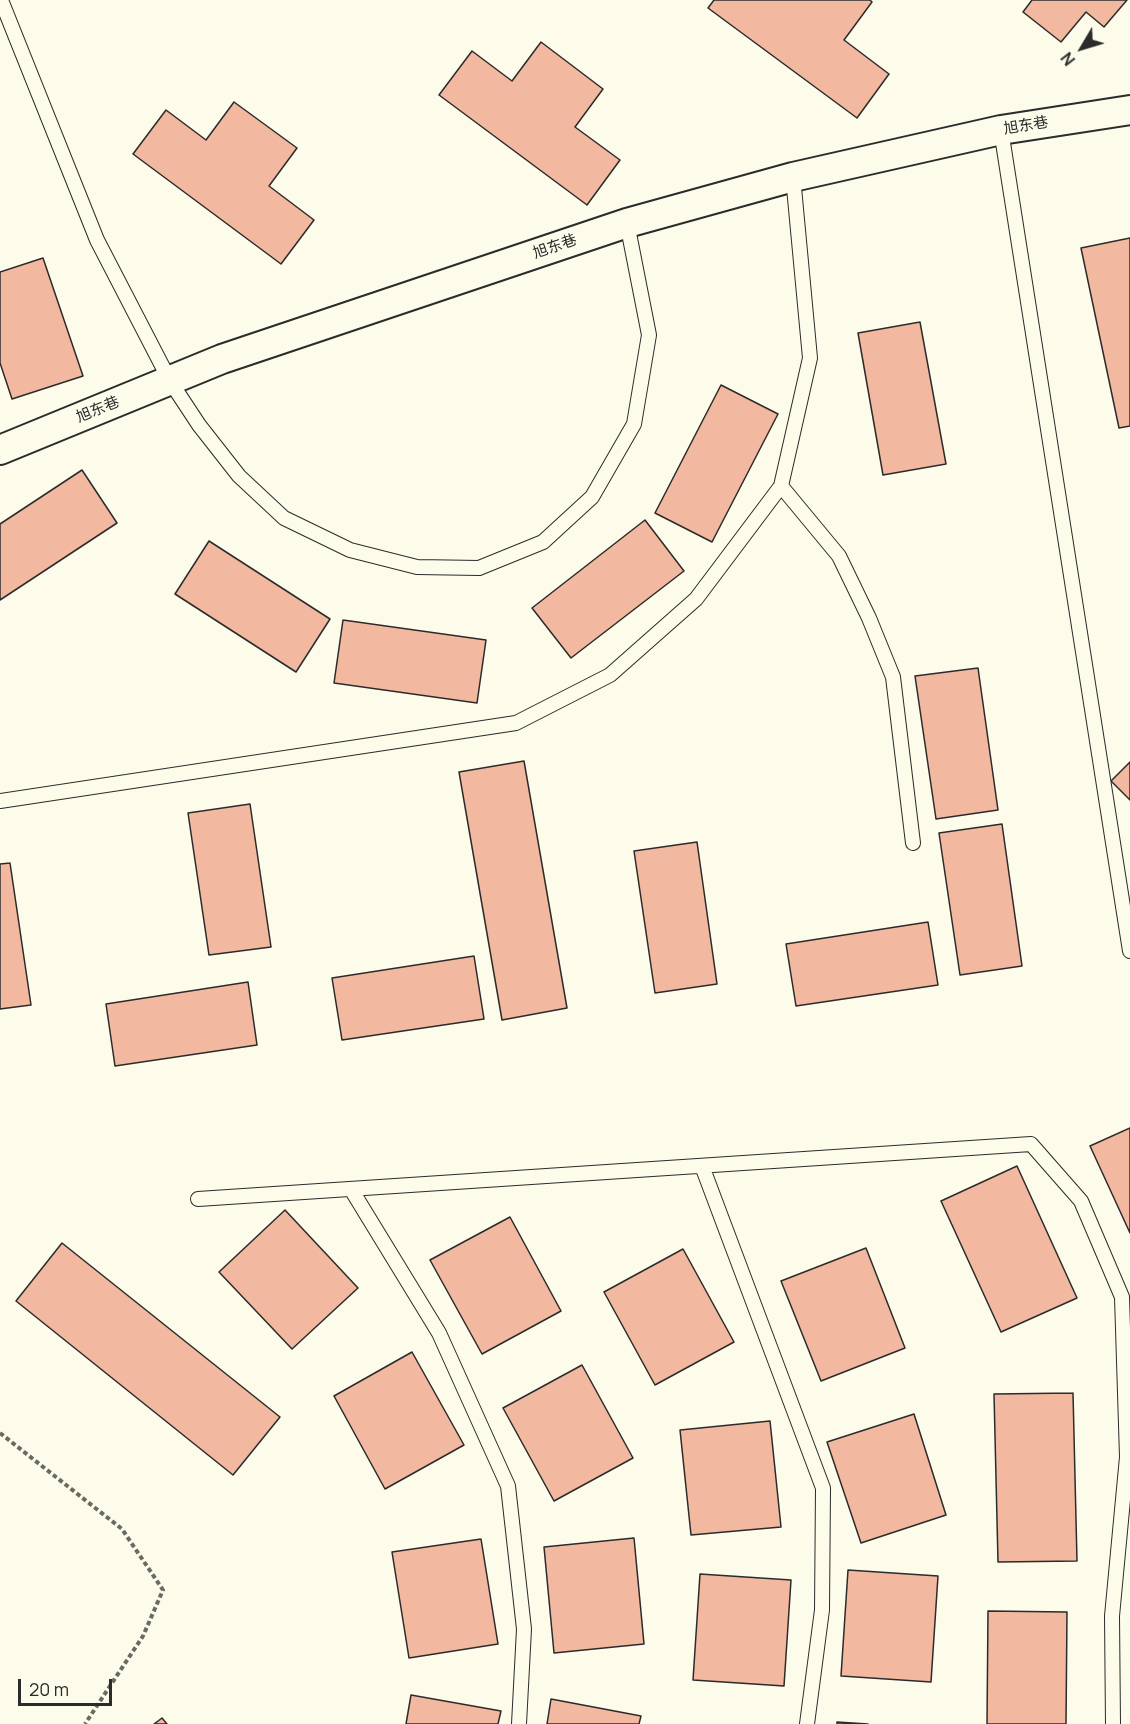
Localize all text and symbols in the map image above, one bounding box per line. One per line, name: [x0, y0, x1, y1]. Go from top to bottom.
north arrow: [1052, 18, 1112, 78]
text: N: [1056, 48, 1080, 70]
street label: 旭东巷: [1002, 114, 1050, 138]
street label: 旭东巷: [531, 231, 579, 263]
street label: 旭东巷: [74, 393, 122, 427]
scale bar: [21, 1667, 116, 1705]
text: 20 m: [29, 1677, 69, 1701]

